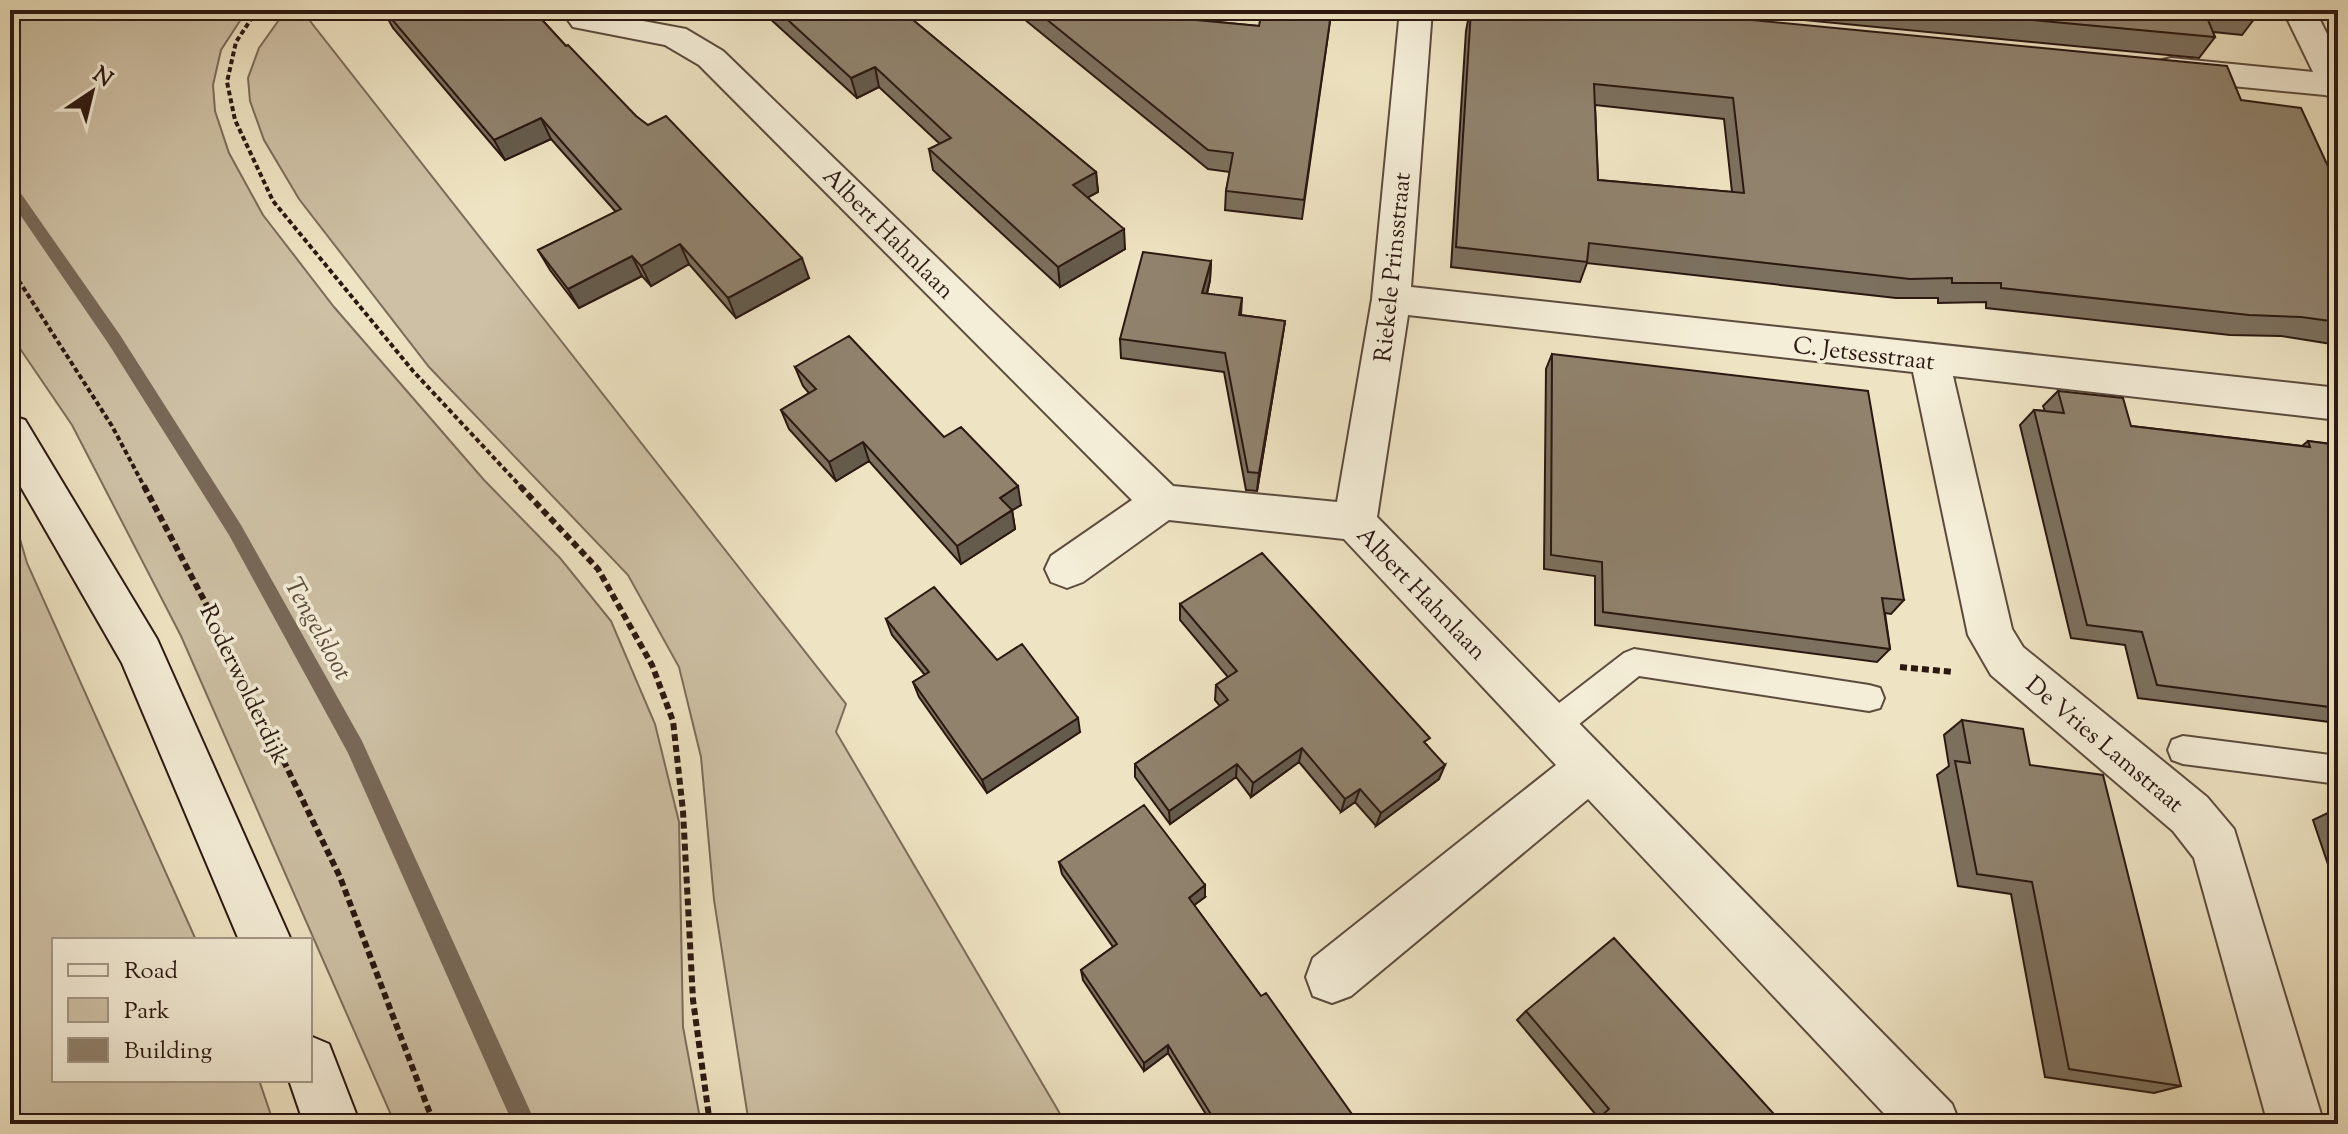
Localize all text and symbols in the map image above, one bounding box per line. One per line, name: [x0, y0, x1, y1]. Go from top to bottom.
north arrow: [52, 52, 132, 132]
text: N: [85, 60, 118, 96]
street label: Albert Hahnlaan: [814, 161, 961, 308]
street label: Riekele Prinsstraat: [1367, 171, 1421, 364]
street label: C. Jetsesstraat: [1791, 329, 1937, 381]
street label: Albert Hahnlaan: [1348, 520, 1493, 669]
water label: Tengelsloot: [273, 571, 360, 687]
street label: Roderwolderdijk: [190, 599, 297, 770]
street label: De Vries Lamstraat: [2017, 669, 2190, 822]
legend: [52, 938, 312, 1082]
text: Road: [124, 955, 178, 989]
text: Park: [124, 995, 170, 1029]
text: Building: [124, 1035, 213, 1069]

